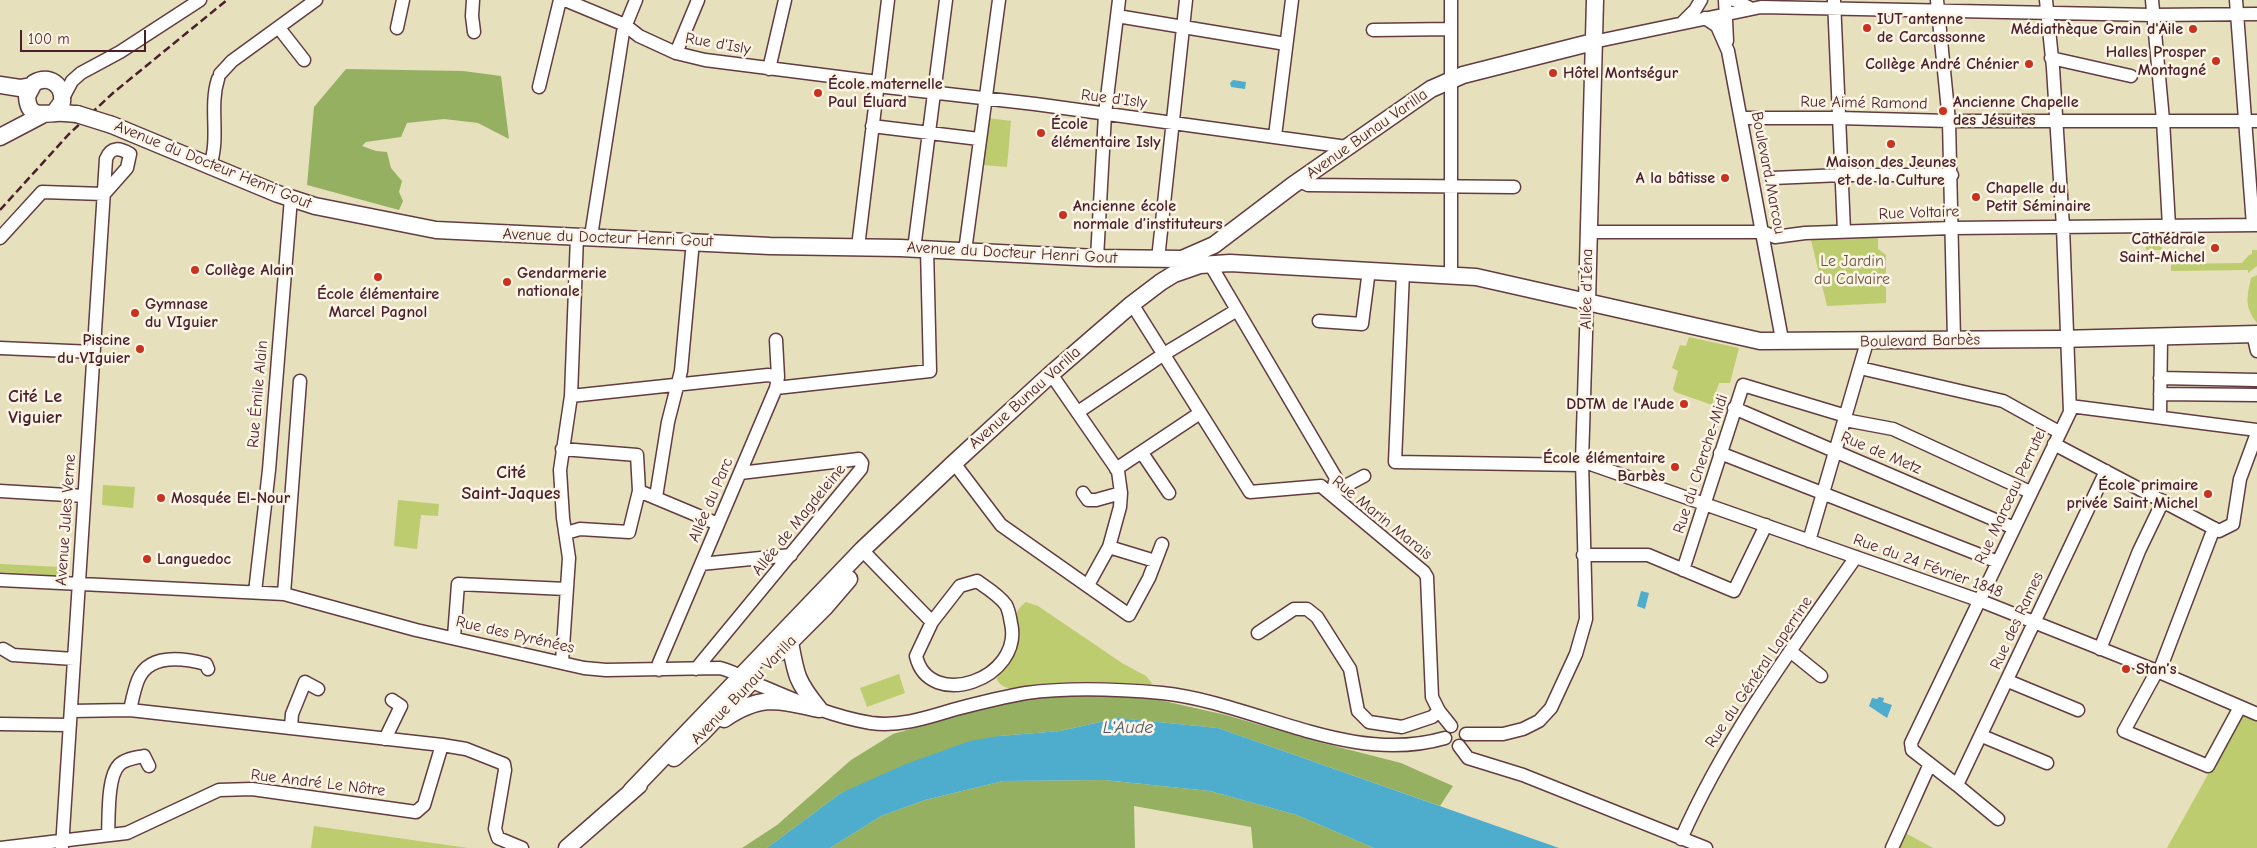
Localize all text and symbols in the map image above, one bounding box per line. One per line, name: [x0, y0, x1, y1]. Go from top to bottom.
place label: IUT antenne de Carcassonne: [1877, 9, 1985, 47]
place label: Médiathèque Grain d'Aile: [2011, 19, 2183, 39]
scale bar: [22, 20, 149, 52]
marker: IUT antenne de Carcassonne: [1861, 22, 1873, 34]
marker: Médiathèque Grain d'Aile: [2187, 23, 2199, 35]
street label: Rue d'Isly: [684, 29, 752, 59]
text: 100 m: [28, 30, 70, 48]
place label: Halles Prosper Montagné: [2106, 42, 2206, 80]
place label: Collège André Chénier: [1865, 54, 2019, 74]
marker: Halles Prosper Montagné: [2210, 55, 2222, 67]
marker: Collège André Chénier: [2023, 58, 2035, 70]
place label: Hôtel Montségur: [1563, 63, 1678, 83]
marker: Hôtel Montségur: [1547, 67, 1559, 79]
place label: École maternelle Paul Éluard: [828, 74, 943, 112]
street label: Rue d'Isly: [1080, 85, 1148, 113]
street label: Avenue Bunau Varilla: [1303, 85, 1431, 183]
marker: École maternelle Paul Éluard: [812, 87, 824, 99]
street label: Rue Aimé Ramond: [1800, 92, 1928, 114]
place label: Ancienne Chapelle des Jésuites: [1953, 92, 2079, 130]
marker: Ancienne Chapelle des Jésuites: [1937, 105, 1949, 117]
street label: Boulevard Marcou: [1747, 110, 1789, 236]
place label: École élémentaire Isly: [1051, 114, 1161, 152]
street label: Avenue du Docteur Henri Gout: [112, 117, 314, 213]
marker: École élémentaire Isly: [1035, 127, 1047, 139]
marker: Maison des Jeunes et de la Culture: [1885, 138, 1897, 150]
place label: Maison des Jeunes et de la Culture: [1826, 152, 1956, 190]
place label: A la bâtisse: [1636, 168, 1715, 188]
marker: A la bâtisse: [1719, 172, 1731, 184]
place label: Chapelle du Petit Séminaire: [1986, 178, 2091, 216]
marker: Chapelle du Petit Séminaire: [1970, 191, 1982, 203]
place label: Ancienne école normale d’instituteurs: [1073, 196, 1223, 234]
street label: Rue Voltaire: [1878, 202, 1960, 224]
marker: Ancienne école normale d’instituteurs: [1057, 209, 1069, 221]
street label: Avenue du Docteur Henri Gout: [502, 225, 714, 251]
place label: Cathédrale Saint-Michel: [2119, 229, 2205, 267]
street label: Avenue du Docteur Henri Gout: [906, 238, 1118, 268]
marker: Cathédrale Saint-Michel: [2209, 242, 2221, 254]
street label: Allée d'Iéna: [1577, 248, 1597, 330]
park label: Le Jardin du Calvaire: [1814, 251, 1890, 289]
place label: Collège Alain: [205, 260, 294, 280]
place label: Gendarmerie nationale: [517, 263, 607, 301]
marker: Collège Alain: [189, 264, 201, 276]
marker: École élémentaire Marcel Pagnol: [372, 271, 384, 283]
marker: Gendarmerie nationale: [501, 276, 513, 288]
place label: École élémentaire Marcel Pagnol: [317, 284, 439, 322]
place label: Gymnase du VIguier: [145, 294, 218, 332]
marker: Gymnase du VIguier: [129, 307, 141, 319]
place label: Piscine du VIguier: [57, 330, 130, 368]
street label: Boulevard Barbès: [1860, 330, 1980, 352]
street label: Rue Émile Alain: [244, 339, 272, 449]
marker: Piscine du VIguier: [134, 343, 146, 355]
street label: Avenue Bunau Varilla: [965, 343, 1085, 453]
district label: Cité Le Viguier: [8, 386, 62, 428]
street label: Rue du Cherche-Midi: [1669, 392, 1733, 536]
place label: DDTM de l'Aude: [1566, 394, 1674, 414]
marker: DDTM de l'Aude: [1678, 398, 1690, 410]
street label: Rue Marceau Perrutel: [1971, 424, 2051, 568]
street label: Rue de Metz: [1838, 427, 1924, 479]
place label: École élémentaire Barbès: [1543, 448, 1665, 486]
street label: Avenue Jules Verne: [52, 454, 80, 586]
street label: Allée du Parc: [685, 455, 737, 545]
street label: Allée de Magdeleine: [748, 460, 850, 580]
marker: École élémentaire Barbès: [1669, 461, 1681, 473]
district label: Cité Saint-Jaques: [461, 462, 561, 504]
street label: Rue Marin Marais: [1328, 472, 1436, 564]
place label: École primaire privée Saint Michel: [2067, 475, 2198, 513]
place label: Mosquée El-Nour: [171, 488, 290, 508]
marker: École primaire privée Saint Michel: [2202, 488, 2214, 500]
marker: Mosquée El-Nour: [155, 492, 167, 504]
street label: Rue du 24 Février 1848: [1851, 530, 2005, 602]
place label: Languedoc: [157, 549, 231, 569]
marker: Languedoc: [141, 553, 153, 565]
street label: Rue des Rames: [1986, 569, 2048, 673]
street label: Rue du Général Laperrine: [1701, 593, 1817, 751]
street label: Rue des Pyrénées: [454, 612, 576, 658]
street label: Avenue Bunau Varilla: [687, 632, 801, 748]
place label: Stan’s: [2136, 659, 2176, 679]
marker: Stan’s: [2120, 663, 2132, 675]
water label: L'Aude: [1103, 717, 1153, 739]
street label: Rue André Le Nôtre: [250, 765, 386, 801]

